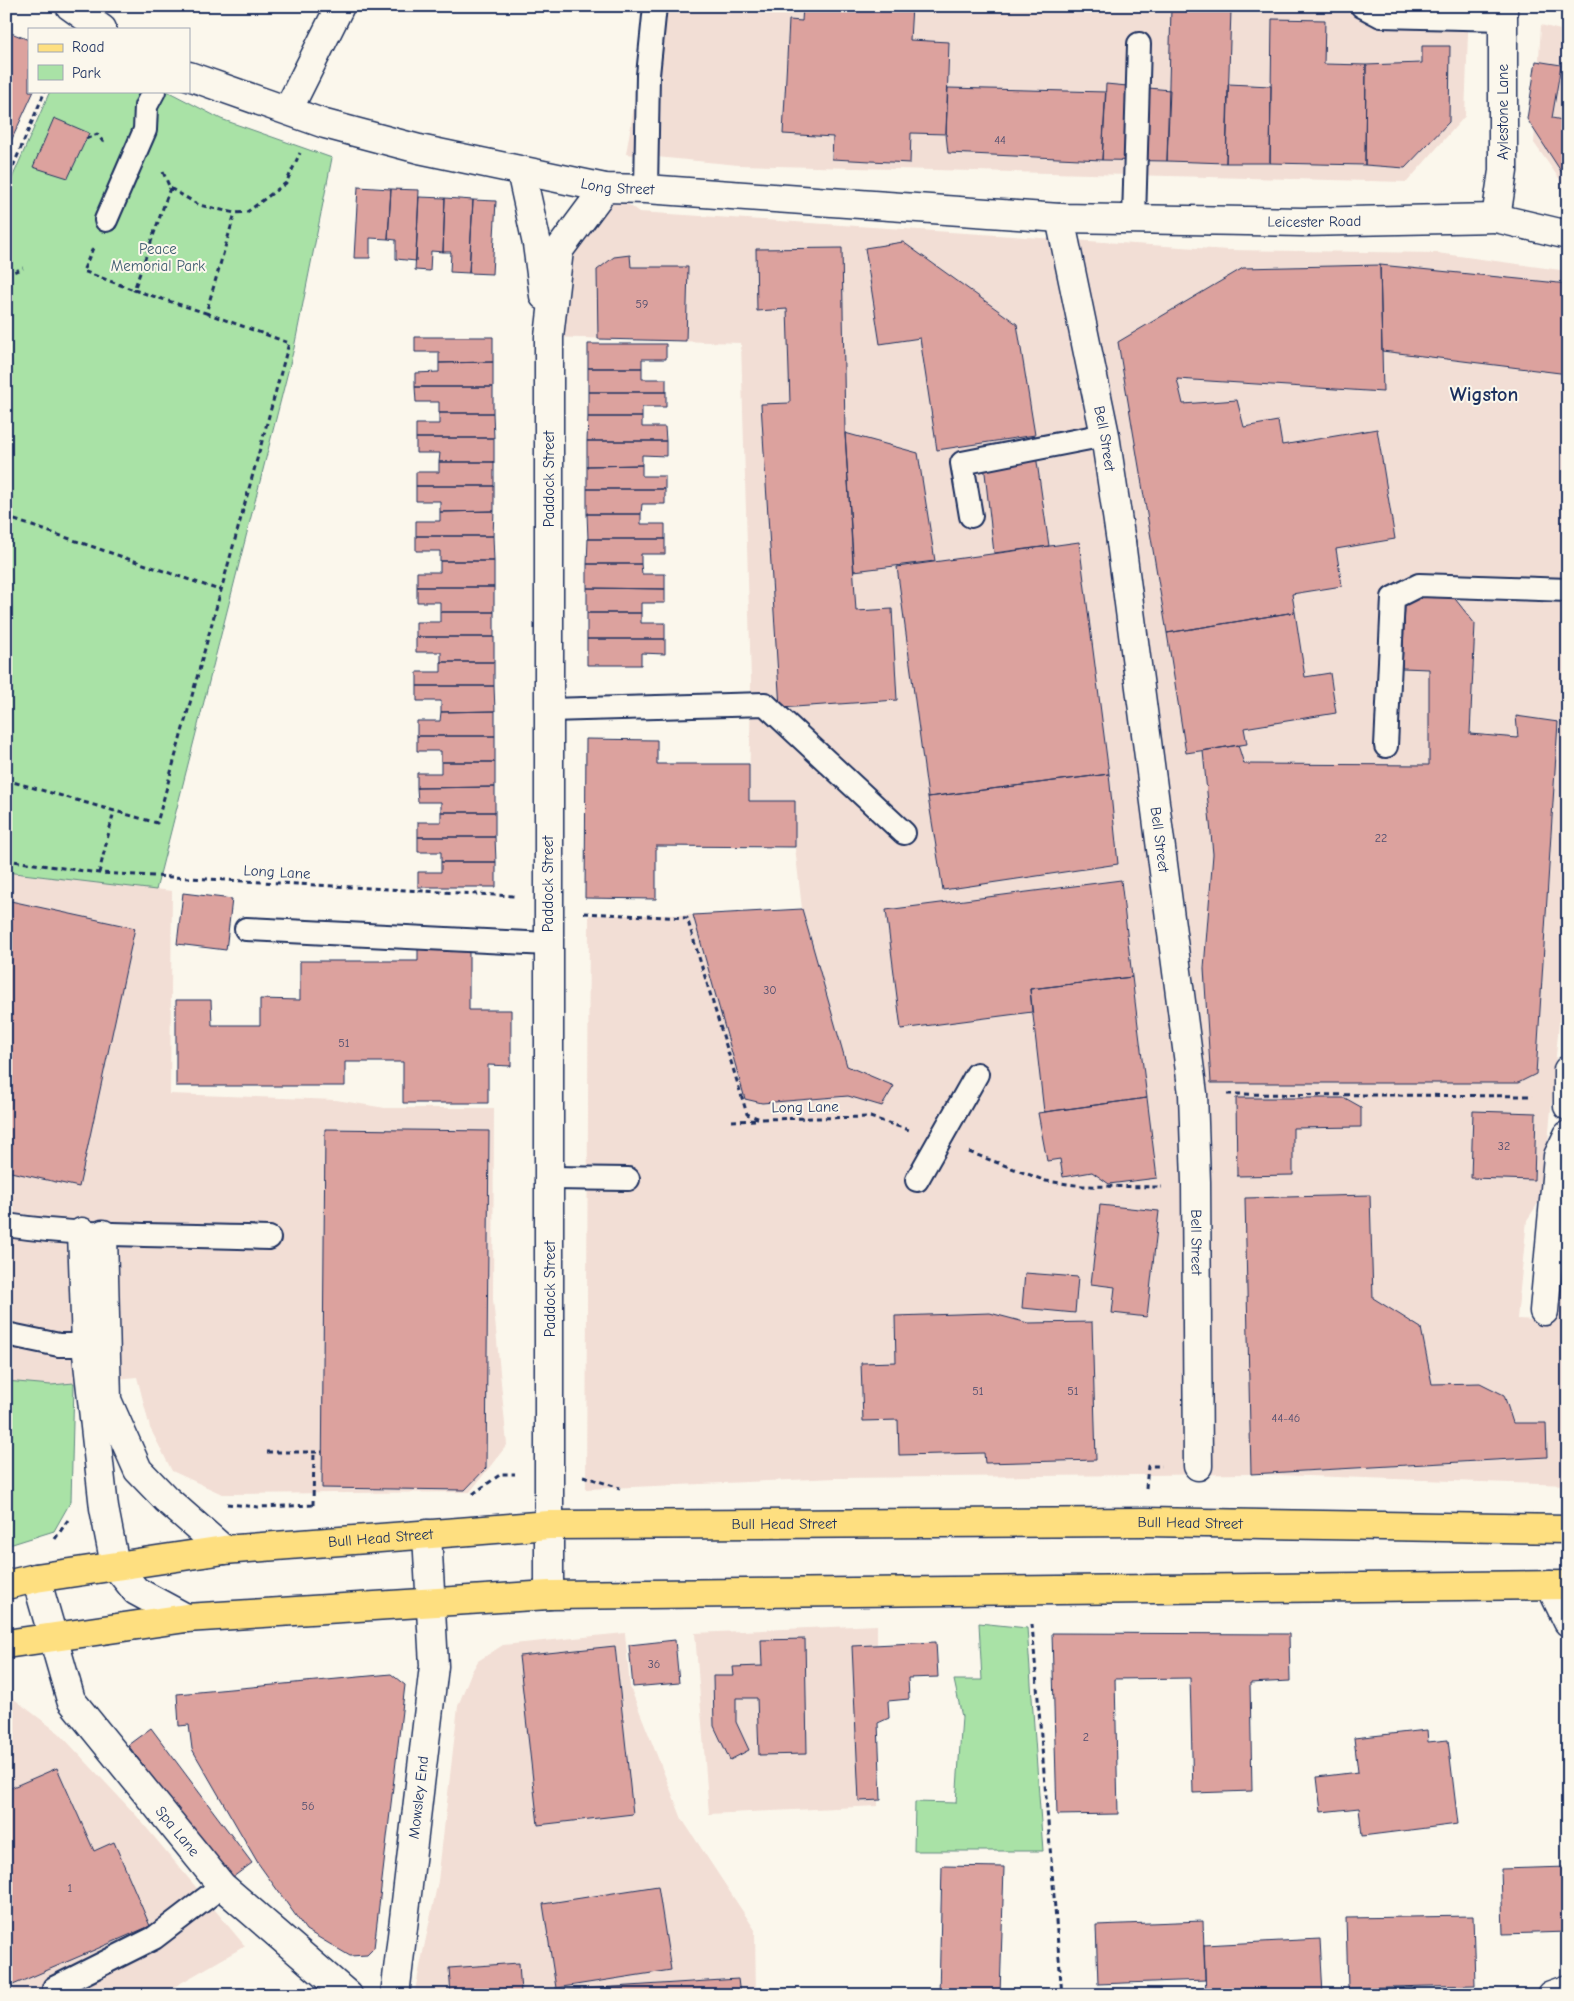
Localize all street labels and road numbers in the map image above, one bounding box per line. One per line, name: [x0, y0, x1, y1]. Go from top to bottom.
street label: Aylestone Lane: [1494, 64, 1512, 160]
street label: Long Street: [579, 174, 656, 199]
street label: Leicester Road: [1267, 212, 1362, 231]
street label: Bell Street: [1090, 404, 1119, 473]
street label: Paddock Street: [540, 430, 558, 527]
street label: Bell Street: [1147, 806, 1173, 874]
street label: Paddock Street: [539, 835, 557, 932]
street label: Long Lane: [243, 861, 312, 883]
street label: Long Lane: [771, 1097, 839, 1117]
street label: Bell Street: [1187, 1209, 1206, 1276]
street label: Paddock Street: [541, 1240, 559, 1337]
street label: Bull Head Street: [1137, 1513, 1244, 1533]
street label: Bull Head Street: [731, 1515, 838, 1533]
street label: Bull Head Street: [327, 1525, 435, 1551]
street label: Mowsley End: [405, 1755, 432, 1840]
street label: Spa Lane: [152, 1802, 204, 1861]

